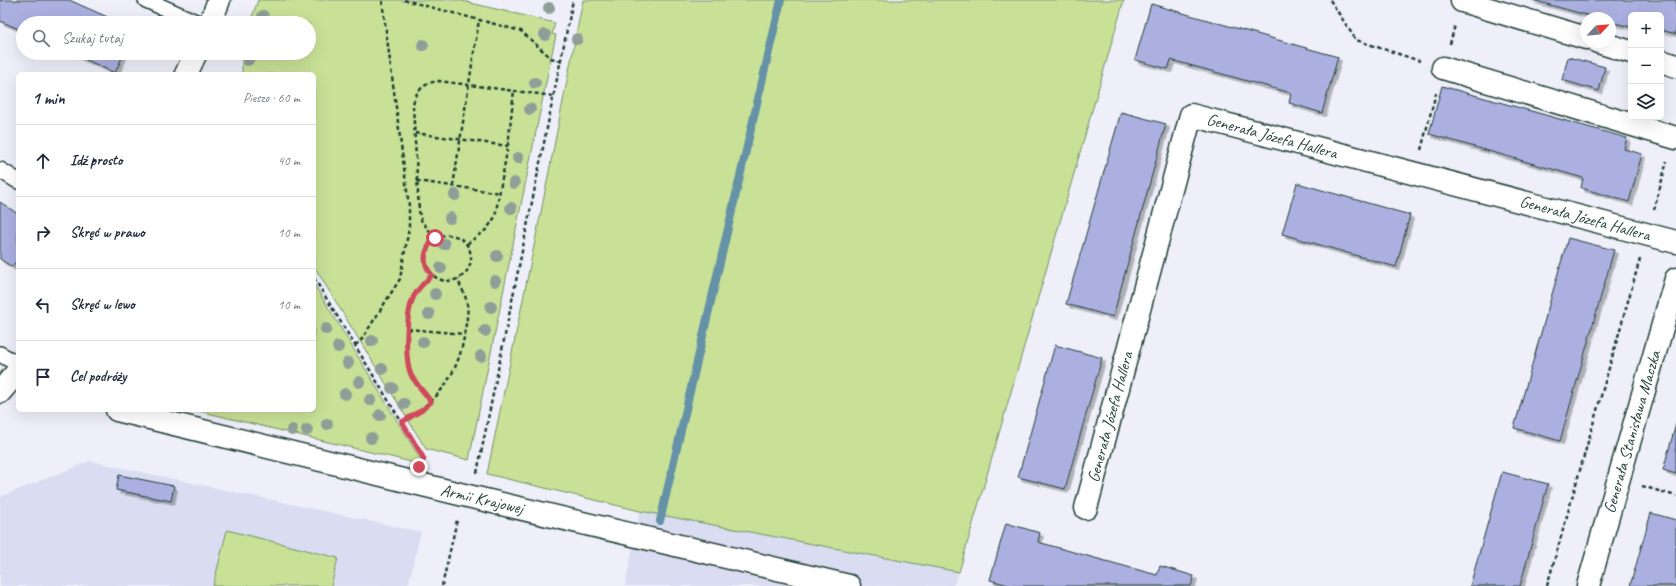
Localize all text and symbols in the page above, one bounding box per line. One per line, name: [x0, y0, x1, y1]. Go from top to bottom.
north arrow: [1580, 12, 1616, 48]
map controls: [1628, 12, 1664, 120]
button: +: [1628, 12, 1664, 48]
search box: [16, 16, 316, 60]
icon: search: [30, 27, 52, 49]
text: Szukaj tutaj: [62, 29, 123, 48]
button: −: [1628, 48, 1664, 84]
button: layers: [1628, 84, 1664, 120]
text: 1 min: [32, 88, 65, 109]
text: Pieszo · 60 m: [243, 90, 300, 106]
street label: Generała Józefa Hallera: [1204, 108, 1341, 164]
icon: ahead: [32, 150, 54, 172]
text: Idź prosto: [70, 151, 123, 170]
text: 40 m: [278, 153, 300, 169]
street label: Generała Józefa Hallera: [1517, 190, 1654, 246]
icon: right: [32, 222, 54, 244]
text: Skręć w prawo: [70, 223, 145, 242]
text: 10 m: [278, 225, 300, 241]
route start: [426, 229, 444, 247]
icon: left: [32, 294, 54, 316]
text: Skręć w lewo: [70, 295, 135, 314]
text: 10 m: [278, 297, 300, 313]
street label: Generała Stanisława Maczka: [1599, 347, 1666, 516]
street label: Generała Józefa Hallera: [1082, 348, 1138, 485]
icon: arrive: [32, 366, 54, 388]
text: Cel podróży: [70, 367, 126, 386]
route end: [410, 458, 428, 476]
street label: Armii Krajowej: [439, 479, 528, 519]

